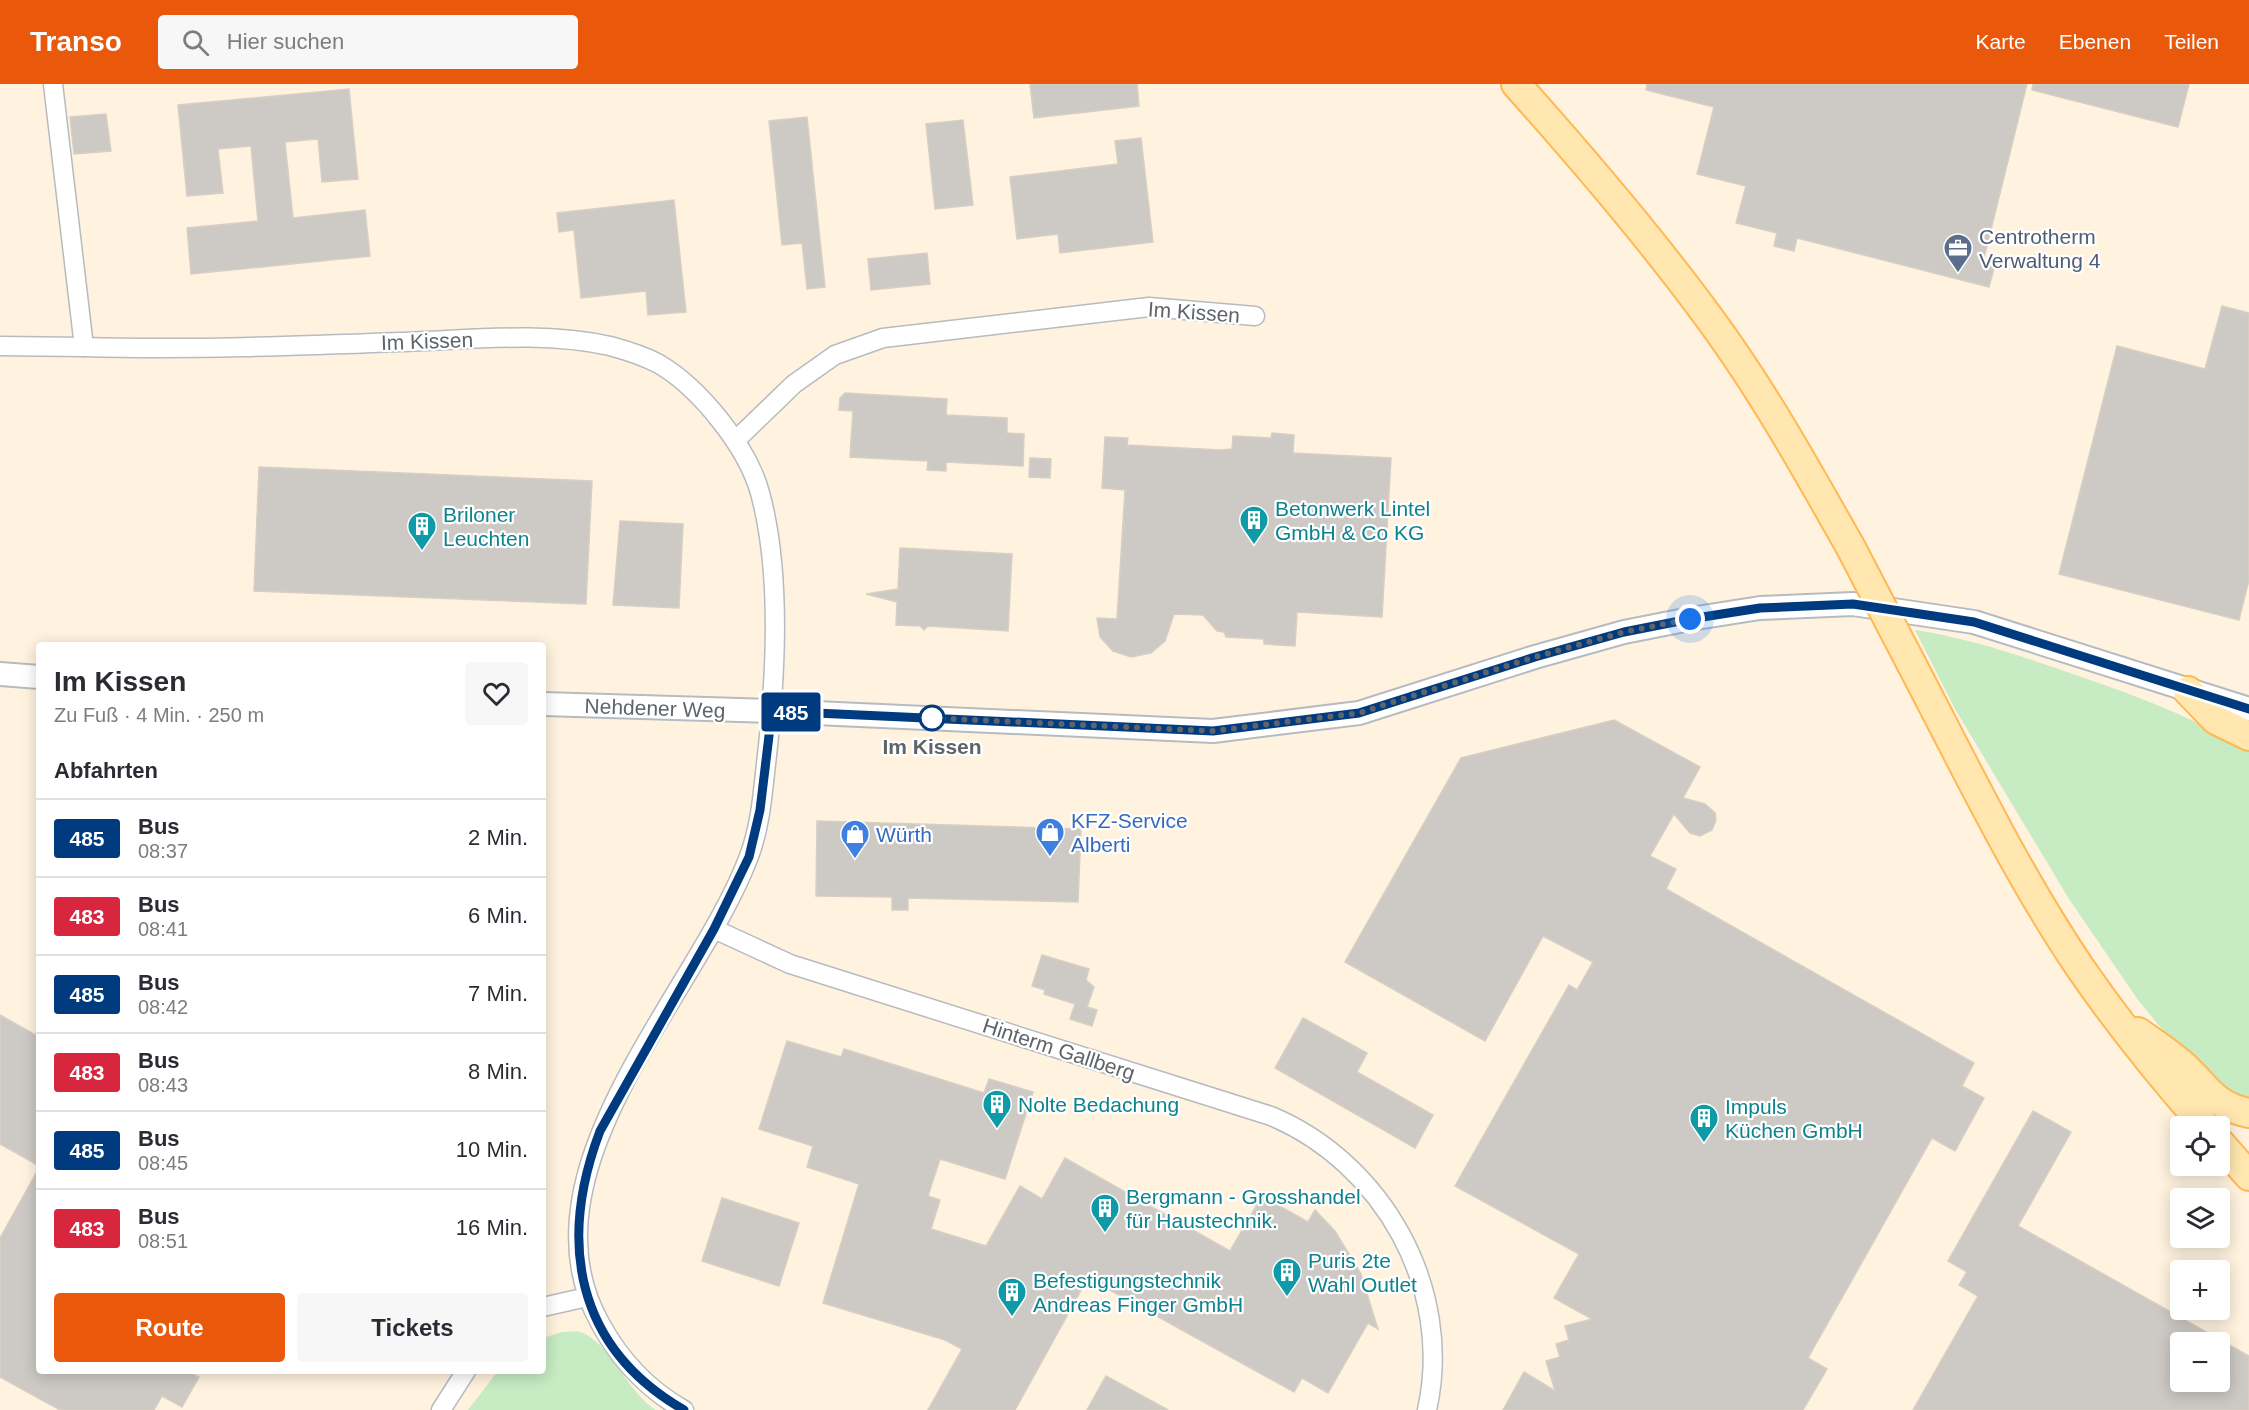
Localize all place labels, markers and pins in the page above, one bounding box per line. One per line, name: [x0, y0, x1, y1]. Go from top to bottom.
place label: Centrotherm Verwaltung 4: [1979, 225, 2101, 272]
office icon: Centrotherm Verwaltung 4: [1942, 232, 1974, 274]
place label: Betonwerk Lintel GmbH & Co KG: [1275, 497, 1430, 544]
place label: Briloner Leuchten: [443, 503, 529, 550]
building icon: Betonwerk Lintel GmbH & Co KG: [1238, 504, 1270, 546]
building icon: Briloner Leuchten: [406, 510, 438, 552]
marker: Im Kissen: [919, 705, 945, 731]
place label: Im Kissen: [882, 735, 982, 758]
place label: KFZ-Service Alberti: [1071, 809, 1188, 856]
shop icon: KFZ-Service Alberti: [1034, 816, 1066, 858]
shop icon: Würth: [839, 818, 871, 860]
place label: Würth: [876, 823, 932, 846]
building icon: Nolte Bedachung: [981, 1088, 1013, 1130]
place label: Nolte Bedachung: [1018, 1093, 1179, 1116]
place label: Impuls Küchen GmbH: [1725, 1095, 1863, 1142]
building icon: Impuls Küchen GmbH: [1688, 1102, 1720, 1144]
place label: Bergmann - Grosshandel für Haustechnik.: [1126, 1185, 1361, 1232]
building icon: Bergmann - Grosshandel für Haustechnik.: [1089, 1192, 1121, 1234]
place label: Puris 2te Wahl Outlet: [1308, 1249, 1417, 1296]
building icon: Puris 2te Wahl Outlet: [1271, 1256, 1303, 1298]
place label: Befestigungstechnik Andreas Finger GmbH: [1033, 1269, 1243, 1316]
building icon: Befestigungstechnik Andreas Finger GmbH: [996, 1276, 1028, 1318]

